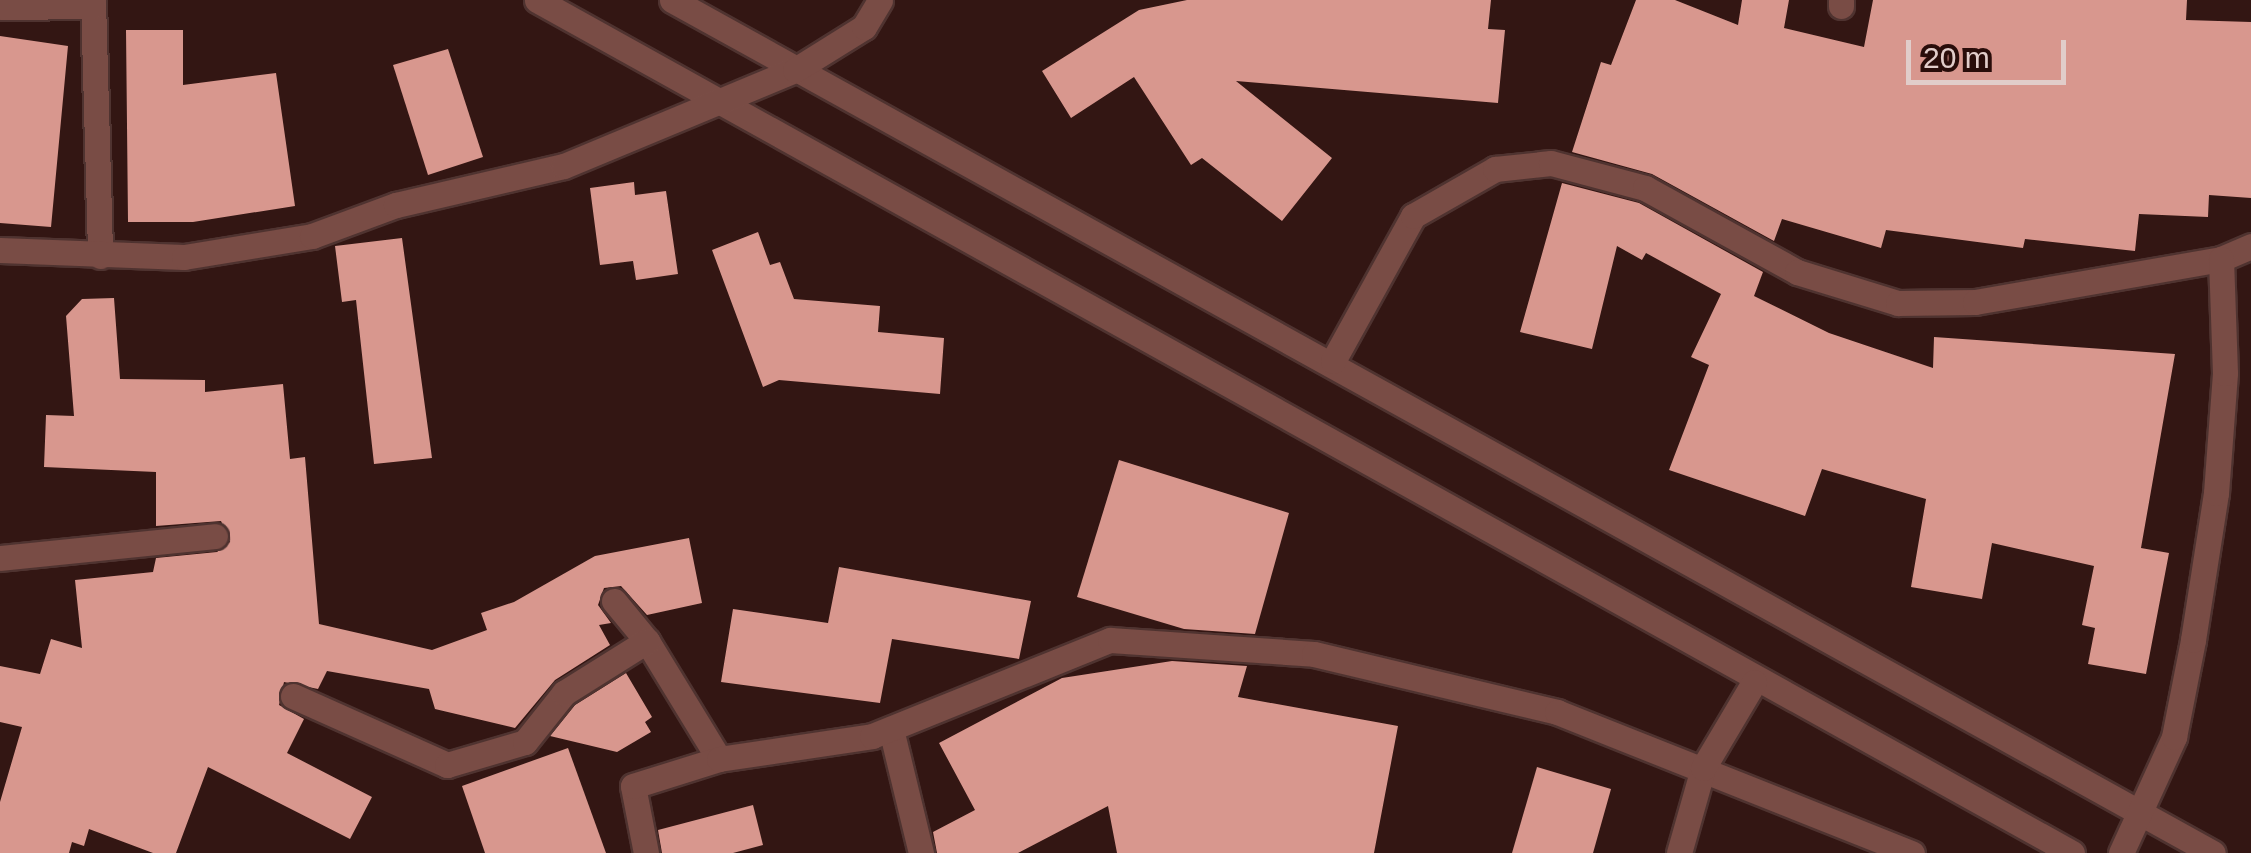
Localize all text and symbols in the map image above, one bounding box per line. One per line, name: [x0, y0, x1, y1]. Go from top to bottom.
scale bar: [1911, 20, 2071, 82]
text: 20 m: [1923, 41, 1990, 74]

